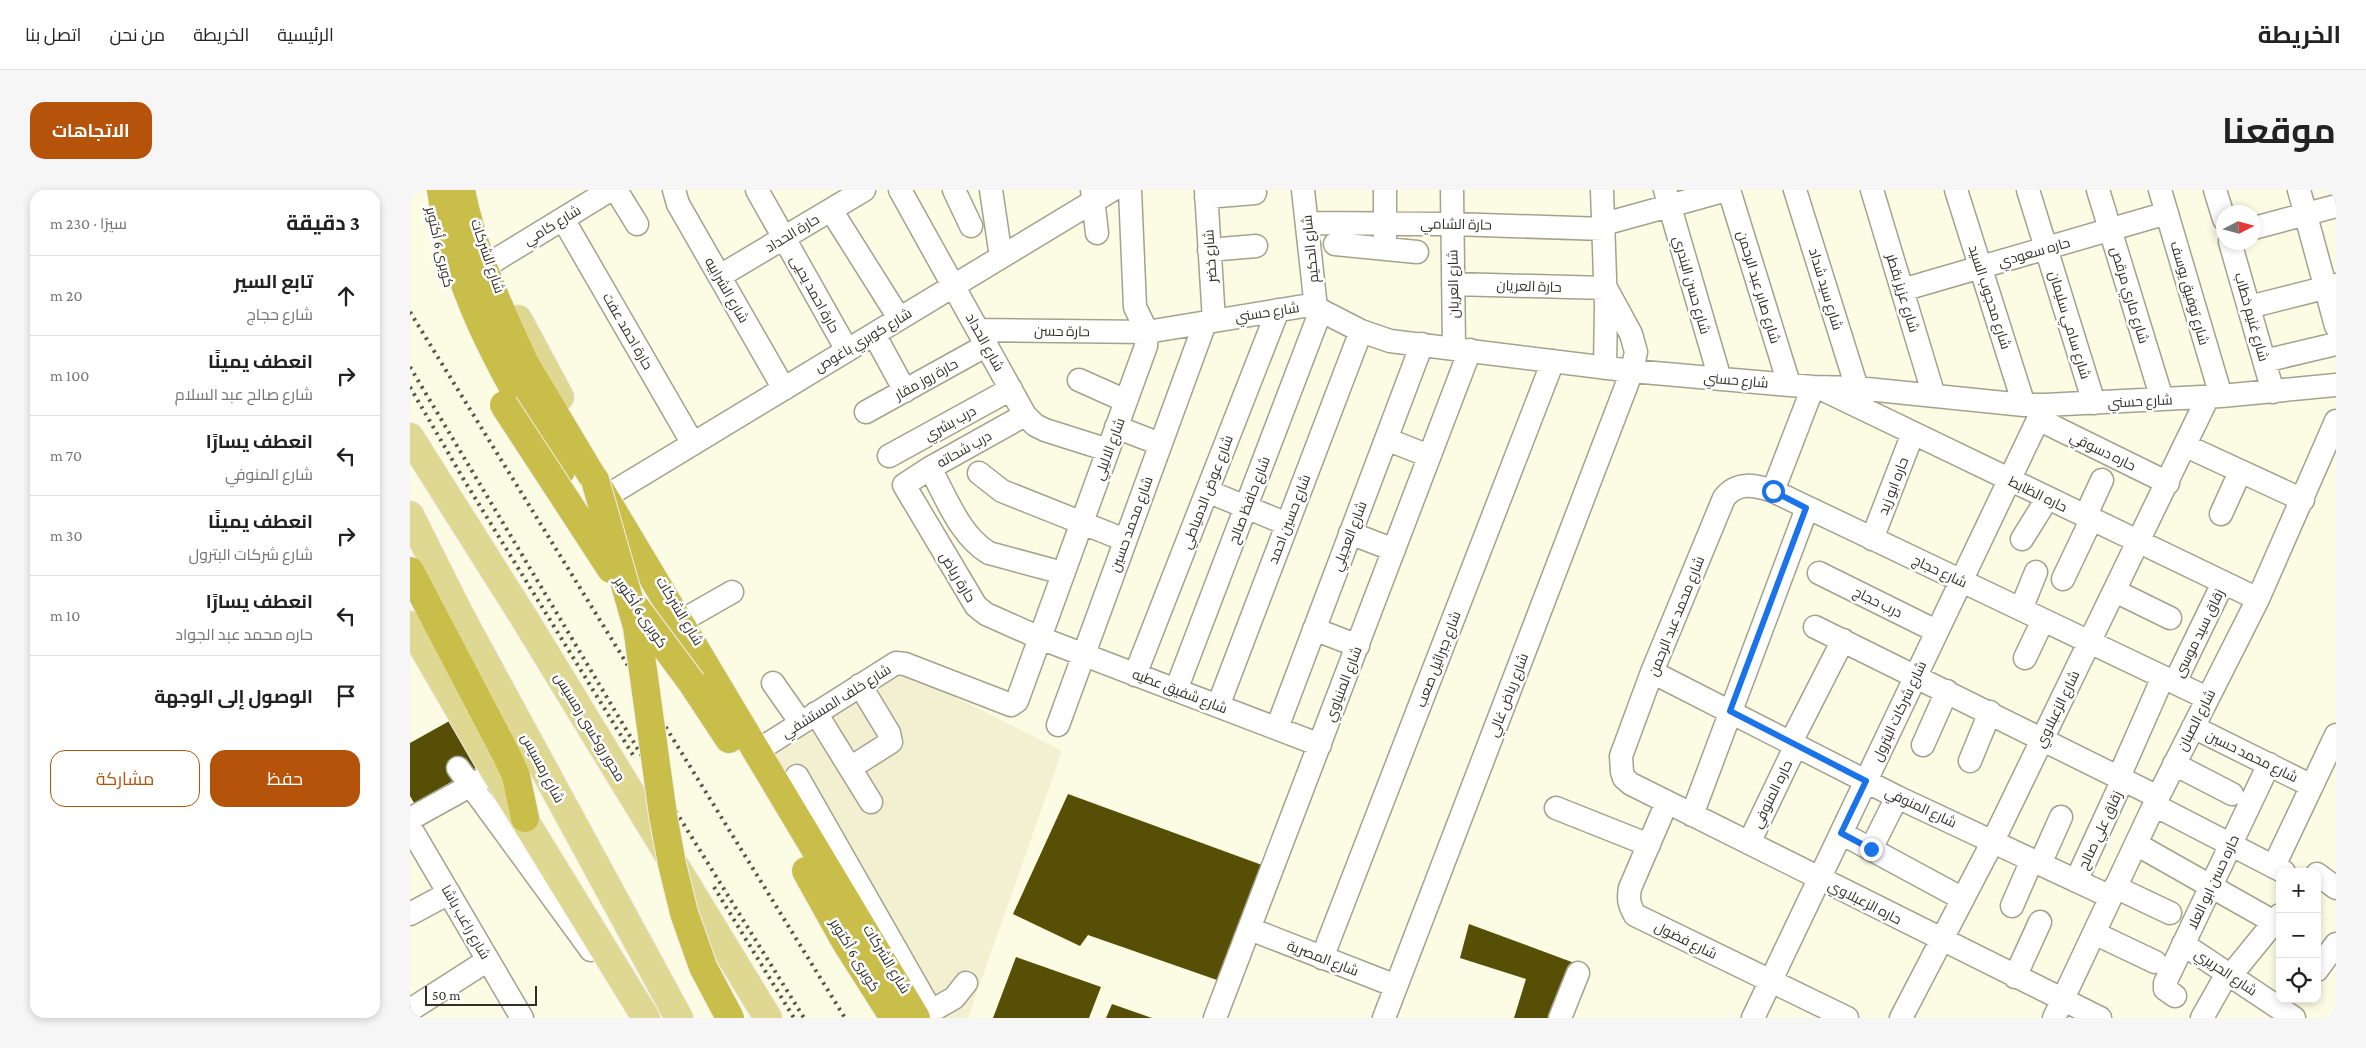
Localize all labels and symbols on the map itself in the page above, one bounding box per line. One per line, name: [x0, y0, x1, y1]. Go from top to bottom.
street label: شارع كامي: [520, 202, 586, 252]
street label: كوبرى 6 أكتوبر: [423, 204, 458, 289]
north arrow: [2216, 205, 2261, 250]
street label: حارة الحداد: [762, 211, 822, 255]
street label: شارع الحكيم: [1298, 214, 1324, 284]
street label: حارة الشامي: [1420, 215, 1492, 237]
street label: شارع الشركات: [467, 217, 508, 295]
street label: شارع خضر: [1200, 229, 1221, 284]
street label: شارع صابر عبد الرحمن: [1733, 229, 1784, 346]
street label: شارع حسن البندري: [1667, 234, 1714, 337]
street label: حاره سعودي: [1996, 234, 2073, 274]
street label: شارع توفيق يوسف: [2167, 239, 2213, 347]
street label: شارع محجوب السيد: [1965, 243, 2014, 351]
street label: شارع ماري مرقص: [2104, 245, 2152, 347]
street label: شارع سيد شداد: [1805, 246, 1846, 332]
street label: شارع العريان: [1444, 249, 1463, 319]
street label: شارع عزيز بقطر: [1882, 251, 1923, 335]
street label: حارة احمد يحيى: [787, 252, 843, 336]
street label: شارع الشرابيه: [701, 254, 752, 326]
street label: شارع سامي سليمان: [2042, 269, 2094, 382]
street label: شارع غنيم خطاب: [2230, 271, 2272, 364]
street label: حارة العريان: [1496, 277, 1562, 295]
street label: حارة احمد عفت: [600, 290, 656, 372]
street label: شارع حسني: [1234, 299, 1301, 329]
street label: شارع كوبري باغوص: [811, 305, 917, 379]
street label: شارع الحداد: [962, 310, 1007, 374]
street label: حارة حسن: [1034, 323, 1090, 339]
street label: حارة روز مقار: [891, 355, 960, 403]
street label: شارع حسني: [1703, 369, 1769, 395]
street label: شارع حسني: [2107, 391, 2173, 415]
street label: درب بشري: [921, 402, 980, 447]
street label: شارع الاليلي: [1090, 416, 1131, 484]
street label: درب شحاته: [934, 427, 994, 471]
street label: حاره دسوقي: [2066, 428, 2138, 477]
street label: شارع عوض الدمياطي: [1178, 433, 1240, 553]
street label: شارع حافظ صالح: [1225, 454, 1274, 546]
street label: حاره ابو زيد: [1875, 455, 1911, 517]
street label: شارع حسين احمد: [1265, 472, 1314, 566]
street label: حاره الظابط: [2006, 473, 2070, 515]
street label: شارع محمد حسين: [1106, 474, 1157, 574]
route start: [1762, 480, 1785, 503]
street label: شارع العجيلي: [1328, 499, 1373, 575]
street label: حارة رياض: [937, 549, 979, 605]
street label: شارع حجاج: [1910, 551, 1970, 591]
street label: شارع محمد عبد الرحمن: [1645, 554, 1708, 679]
street label: كوبرى 6 أكتوبر: [611, 572, 671, 651]
street label: شارع الشركات: [652, 574, 707, 649]
street label: درب حجاج: [1850, 583, 1905, 622]
street label: زقاق سيد موسى: [2171, 586, 2228, 680]
street label: شارع جبرائيل صعب: [1412, 609, 1465, 710]
street label: شارع المنياوي: [1321, 644, 1368, 725]
street label: شارع رياض غالي: [1485, 651, 1535, 741]
street label: شارع شركات البترول: [1869, 658, 1930, 764]
street label: شارع خلف المستشفي: [778, 661, 896, 745]
street label: شارع شفيق عطيه: [1130, 666, 1230, 717]
street label: شارع الزعبلاوي: [2032, 668, 2086, 752]
street label: محور روكسى رمسيس: [551, 670, 629, 784]
street label: شارع الصبان: [2174, 687, 2219, 754]
street label: شارع محمد حسين: [2203, 727, 2301, 786]
street label: شارع رمسيس: [517, 731, 568, 806]
street label: حاره المنوفي: [1749, 757, 1799, 832]
street label: شارع المنوفي: [1881, 783, 1959, 834]
street label: زقاق علي صالح: [2075, 788, 2129, 874]
street label: حاره حسن ابو العلا: [2184, 832, 2242, 932]
route end: [1860, 838, 1883, 861]
street label: حاره الزعبلاوي: [1824, 877, 1904, 931]
street label: شارع راغب باشا: [437, 882, 494, 962]
street label: كوبرى 6 أكتوبر: [826, 914, 884, 994]
street label: شارع فضول: [1652, 918, 1720, 963]
street label: شارع الشركات: [859, 922, 914, 997]
street label: شارع المصرية: [1285, 937, 1361, 980]
street label: شارع الحريري: [2190, 945, 2260, 1002]
scale bar: [425, 983, 538, 1006]

